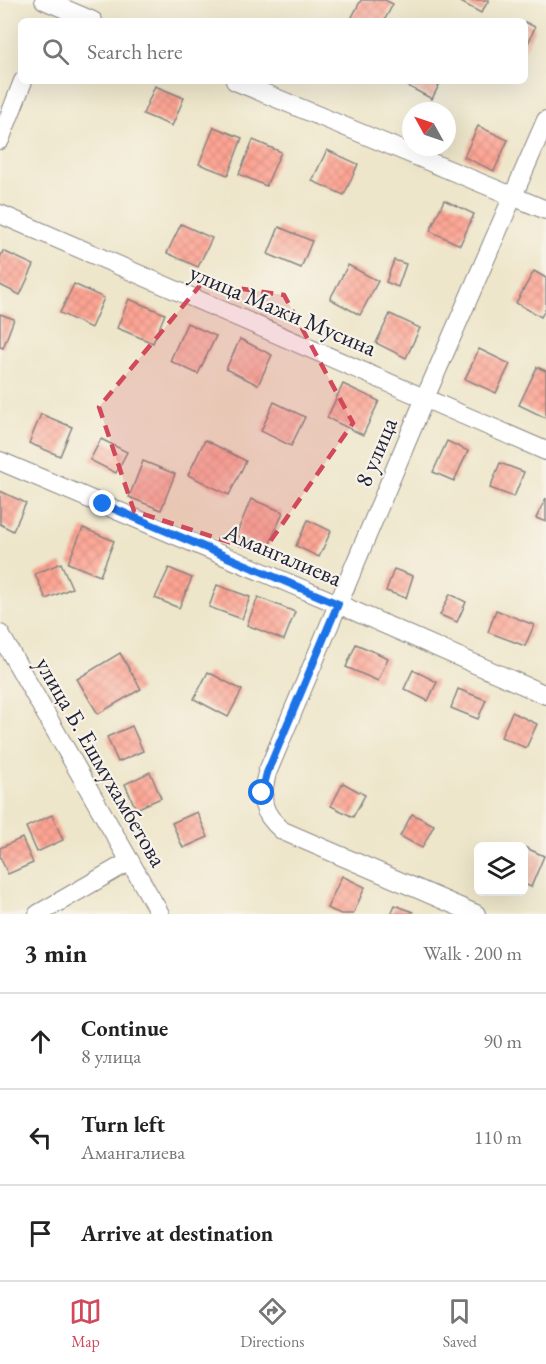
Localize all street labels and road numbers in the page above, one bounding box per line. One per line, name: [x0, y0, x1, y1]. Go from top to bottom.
street label: улица Мажи Мусина: [185, 256, 382, 363]
street label: 8 улица: [347, 412, 404, 491]
street label: Амангалиева: [219, 515, 347, 593]
street label: улица Б. Ешмухамбетова: [29, 651, 174, 873]

